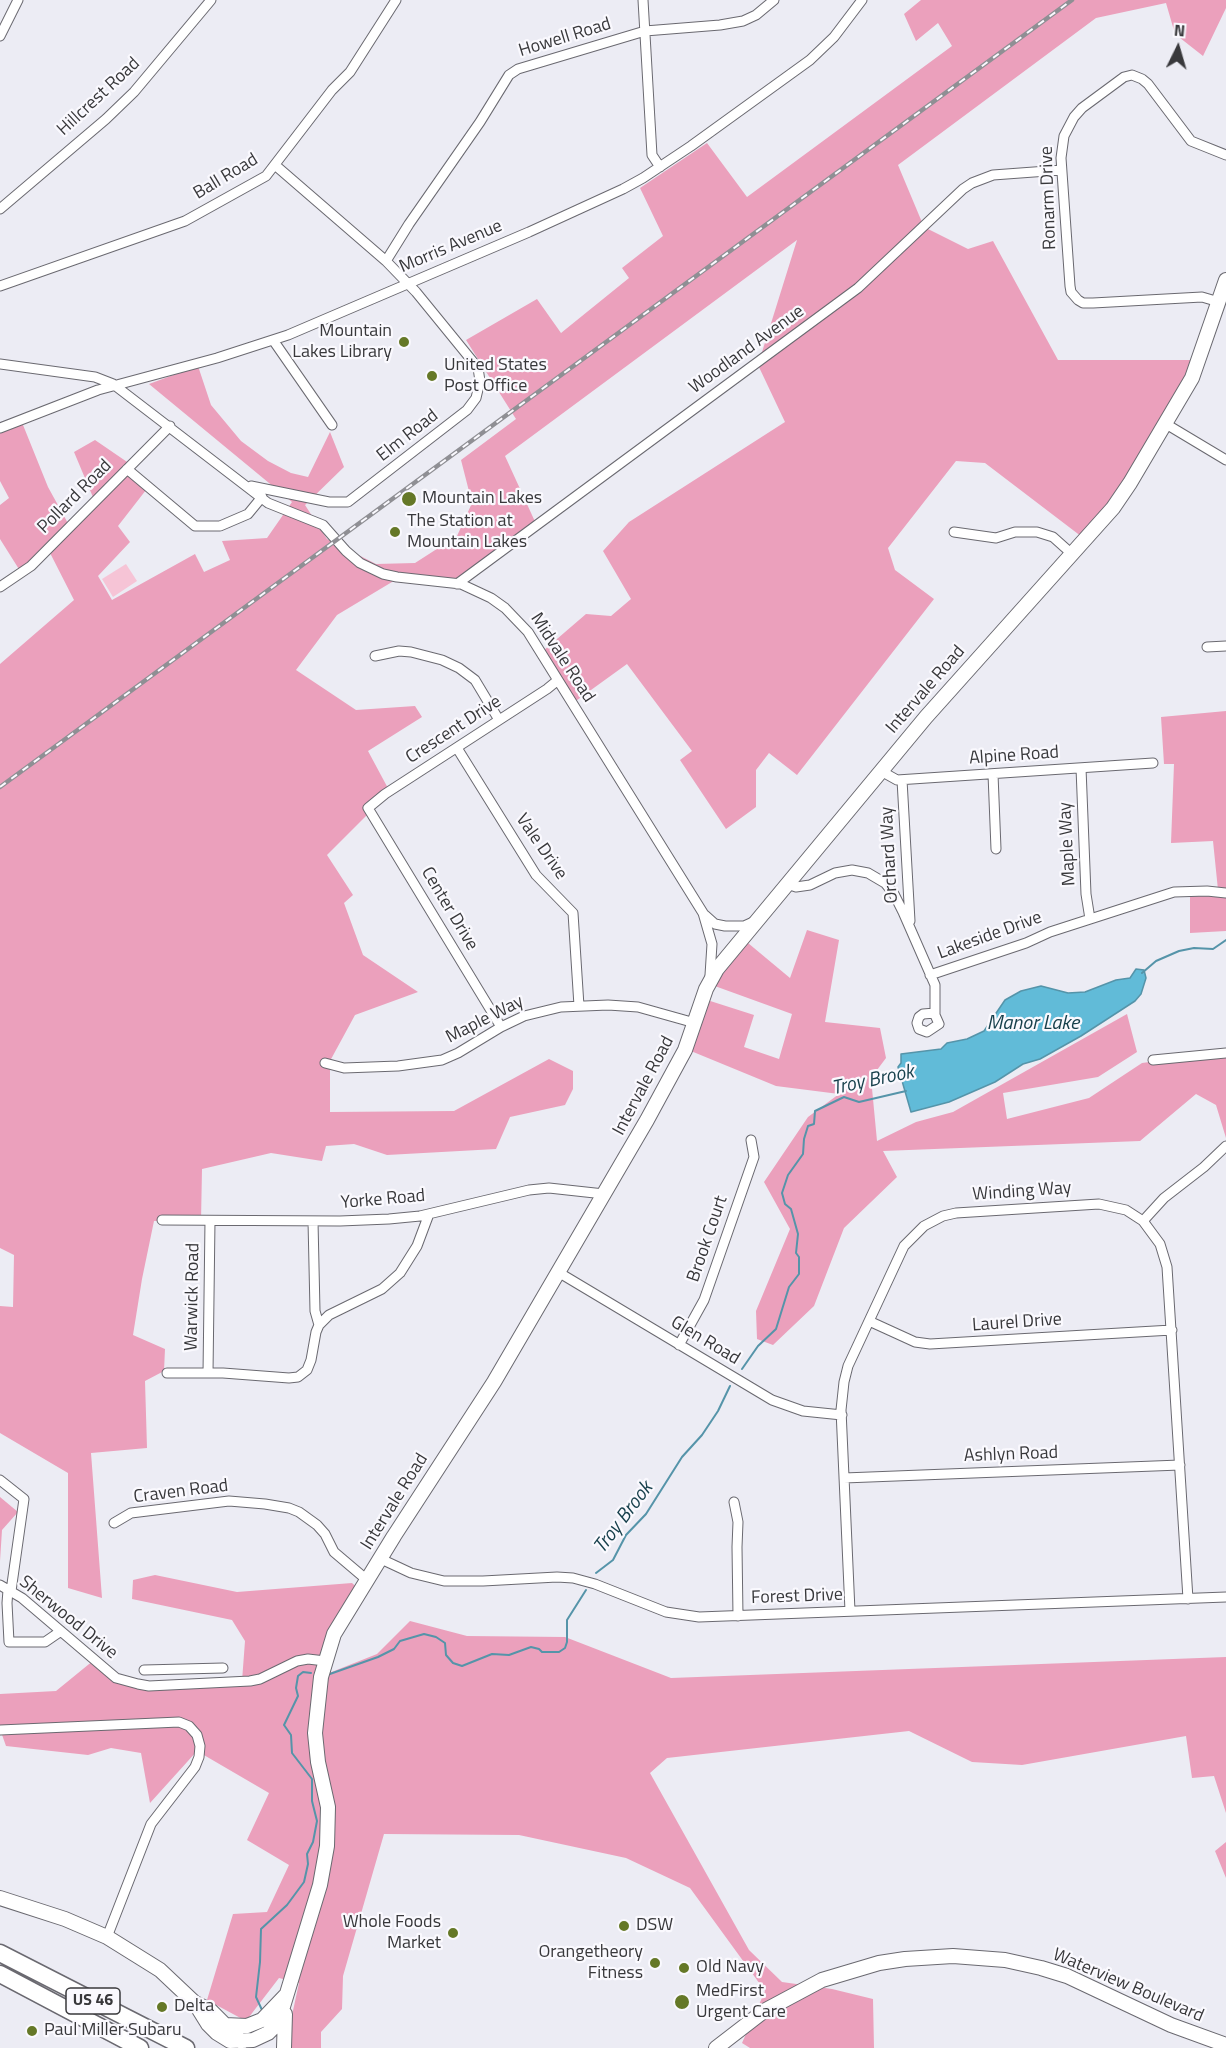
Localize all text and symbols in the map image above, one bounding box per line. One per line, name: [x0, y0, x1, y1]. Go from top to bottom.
street label: Howell Road: [516, 14, 614, 62]
north arrow: [1148, 18, 1208, 78]
text: N: [1173, 18, 1186, 43]
street label: Hillcrest Road: [53, 53, 145, 141]
street label: Ronarm Drive: [1036, 146, 1062, 250]
street label: Ball Road: [190, 149, 262, 205]
street label: Morris Avenue: [396, 216, 506, 278]
street label: Woodland Avenue: [685, 301, 809, 399]
place label: Mountain Lakes Library: [292, 321, 392, 364]
marker: Mountain Lakes Library: [397, 335, 411, 349]
place label: United States Post Office: [444, 355, 547, 398]
marker: United States Post Office: [425, 369, 439, 383]
street label: Elm Road: [373, 405, 443, 467]
street label: Pollard Road: [33, 455, 117, 539]
place label: Mountain Lakes: [422, 488, 542, 510]
marker: Mountain Lakes: [400, 490, 418, 508]
place label: The Station at Mountain Lakes: [407, 511, 527, 554]
marker: The Station at Mountain Lakes: [388, 525, 402, 539]
street label: Midvale Road: [525, 609, 599, 707]
street label: Intervale Road: [882, 642, 970, 738]
street label: Crescent Drive: [402, 691, 506, 769]
street label: Alpine Road: [968, 742, 1060, 770]
street label: Maple Way: [1055, 801, 1081, 887]
street label: Orchard Way: [877, 806, 903, 904]
street label: Vale Drive: [510, 810, 572, 884]
street label: Center Drive: [416, 863, 482, 955]
street label: Lakeside Drive: [935, 907, 1045, 965]
street label: Maple Way: [443, 991, 527, 1049]
water label: Manor Lake: [987, 1012, 1079, 1036]
street label: Intervale Road: [609, 1033, 679, 1139]
water label: Troy Brook: [830, 1061, 916, 1101]
street label: Winding Way: [972, 1178, 1072, 1206]
street label: Yorke Road: [340, 1186, 426, 1214]
street label: Brook Court: [683, 1193, 733, 1285]
street label: Warwick Road: [181, 1243, 205, 1351]
street label: Laurel Drive: [971, 1309, 1063, 1337]
street label: Glen Road: [666, 1312, 744, 1370]
street label: Ashlyn Road: [964, 1443, 1058, 1467]
street label: Intervale Road: [357, 1450, 433, 1554]
street label: Craven Road: [133, 1475, 229, 1509]
water label: Troy Brook: [589, 1477, 659, 1559]
street label: Sherwood Drive: [14, 1572, 122, 1664]
street label: Forest Drive: [751, 1585, 843, 1609]
place label: Whole Foods Market: [343, 1912, 441, 1954]
place label: DSW: [636, 1915, 673, 1937]
marker: DSW: [617, 1919, 631, 1933]
marker: Whole Foods Market: [446, 1926, 460, 1940]
place label: Orangetheory Fitness: [538, 1942, 643, 1984]
street label: Waterview Boulevard: [1049, 1944, 1207, 2028]
marker: Orangetheory Fitness: [648, 1956, 662, 1970]
place label: Old Navy: [696, 1957, 764, 1979]
marker: Old Navy: [677, 1961, 691, 1975]
place label: MedFirst Urgent Care: [696, 1981, 786, 2024]
road number: US 46: [66, 1988, 120, 2014]
marker: MedFirst Urgent Care: [673, 1993, 691, 2011]
place label: Delta: [174, 1996, 214, 2018]
marker: Delta: [155, 2000, 169, 2014]
place label: Paul Miller Subaru: [44, 2020, 182, 2042]
marker: Paul Miller Subaru: [25, 2024, 39, 2038]

